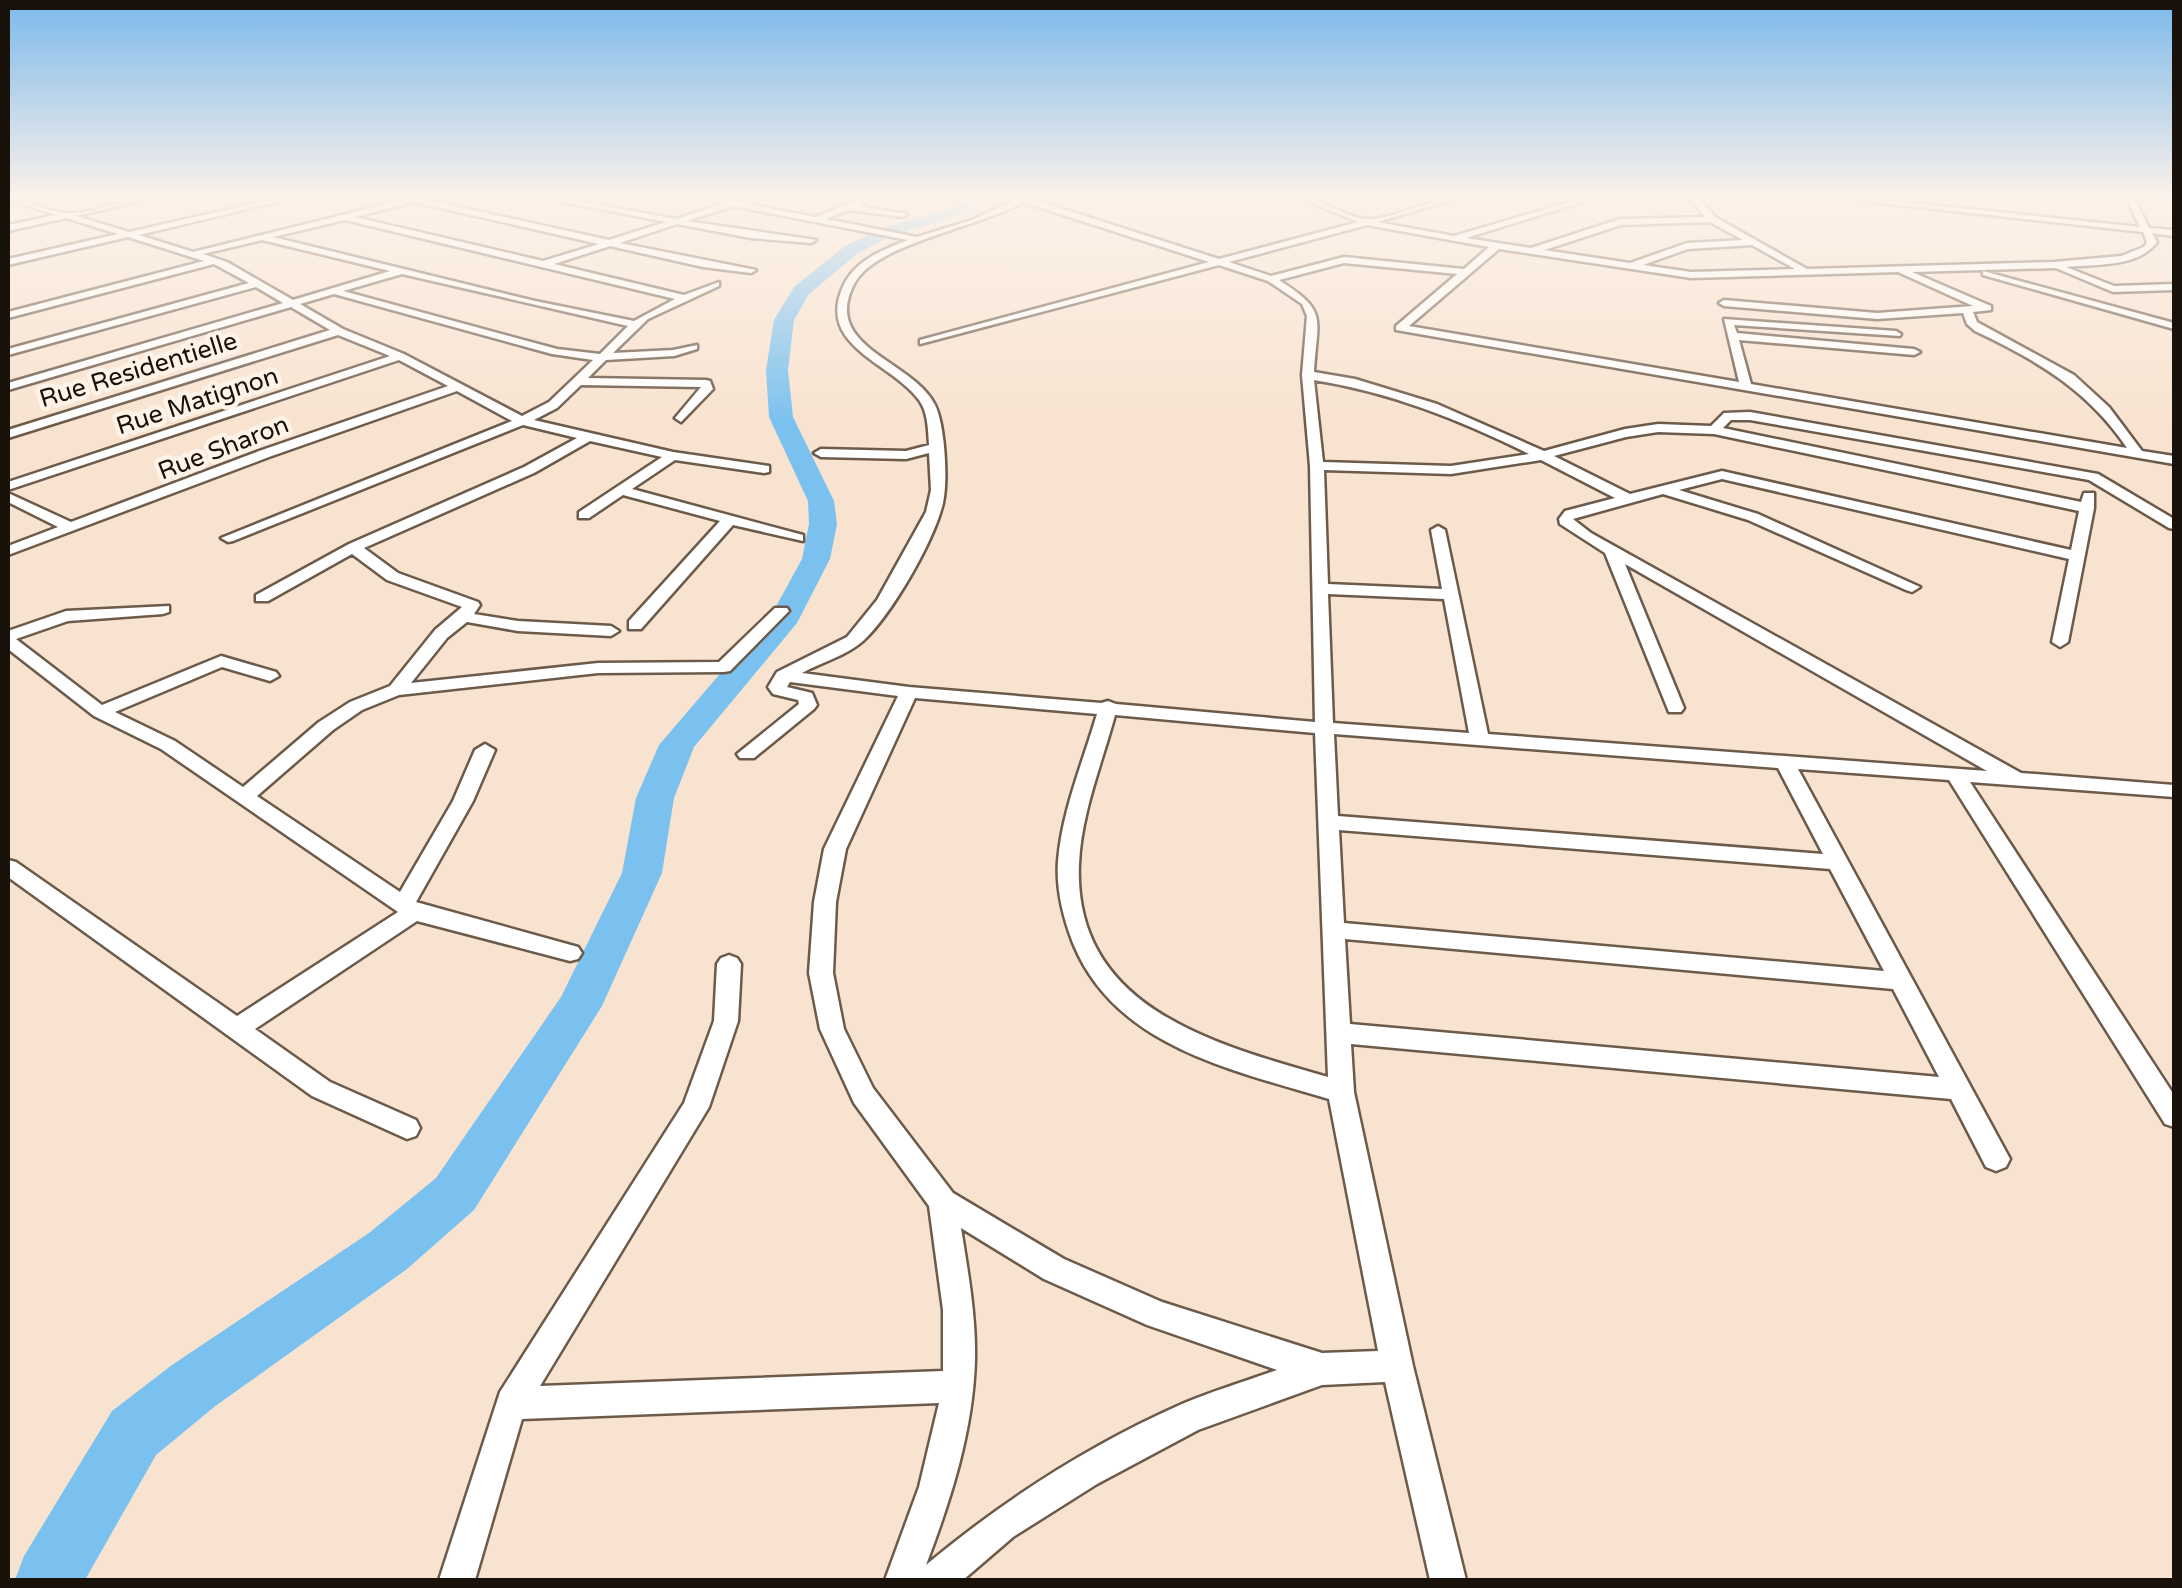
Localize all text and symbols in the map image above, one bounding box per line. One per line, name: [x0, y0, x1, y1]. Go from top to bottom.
street label: Rue Residentielle: [36, 326, 241, 414]
street label: Rue Matignon: [112, 361, 282, 441]
street label: Rue Sharon: [154, 409, 293, 487]

